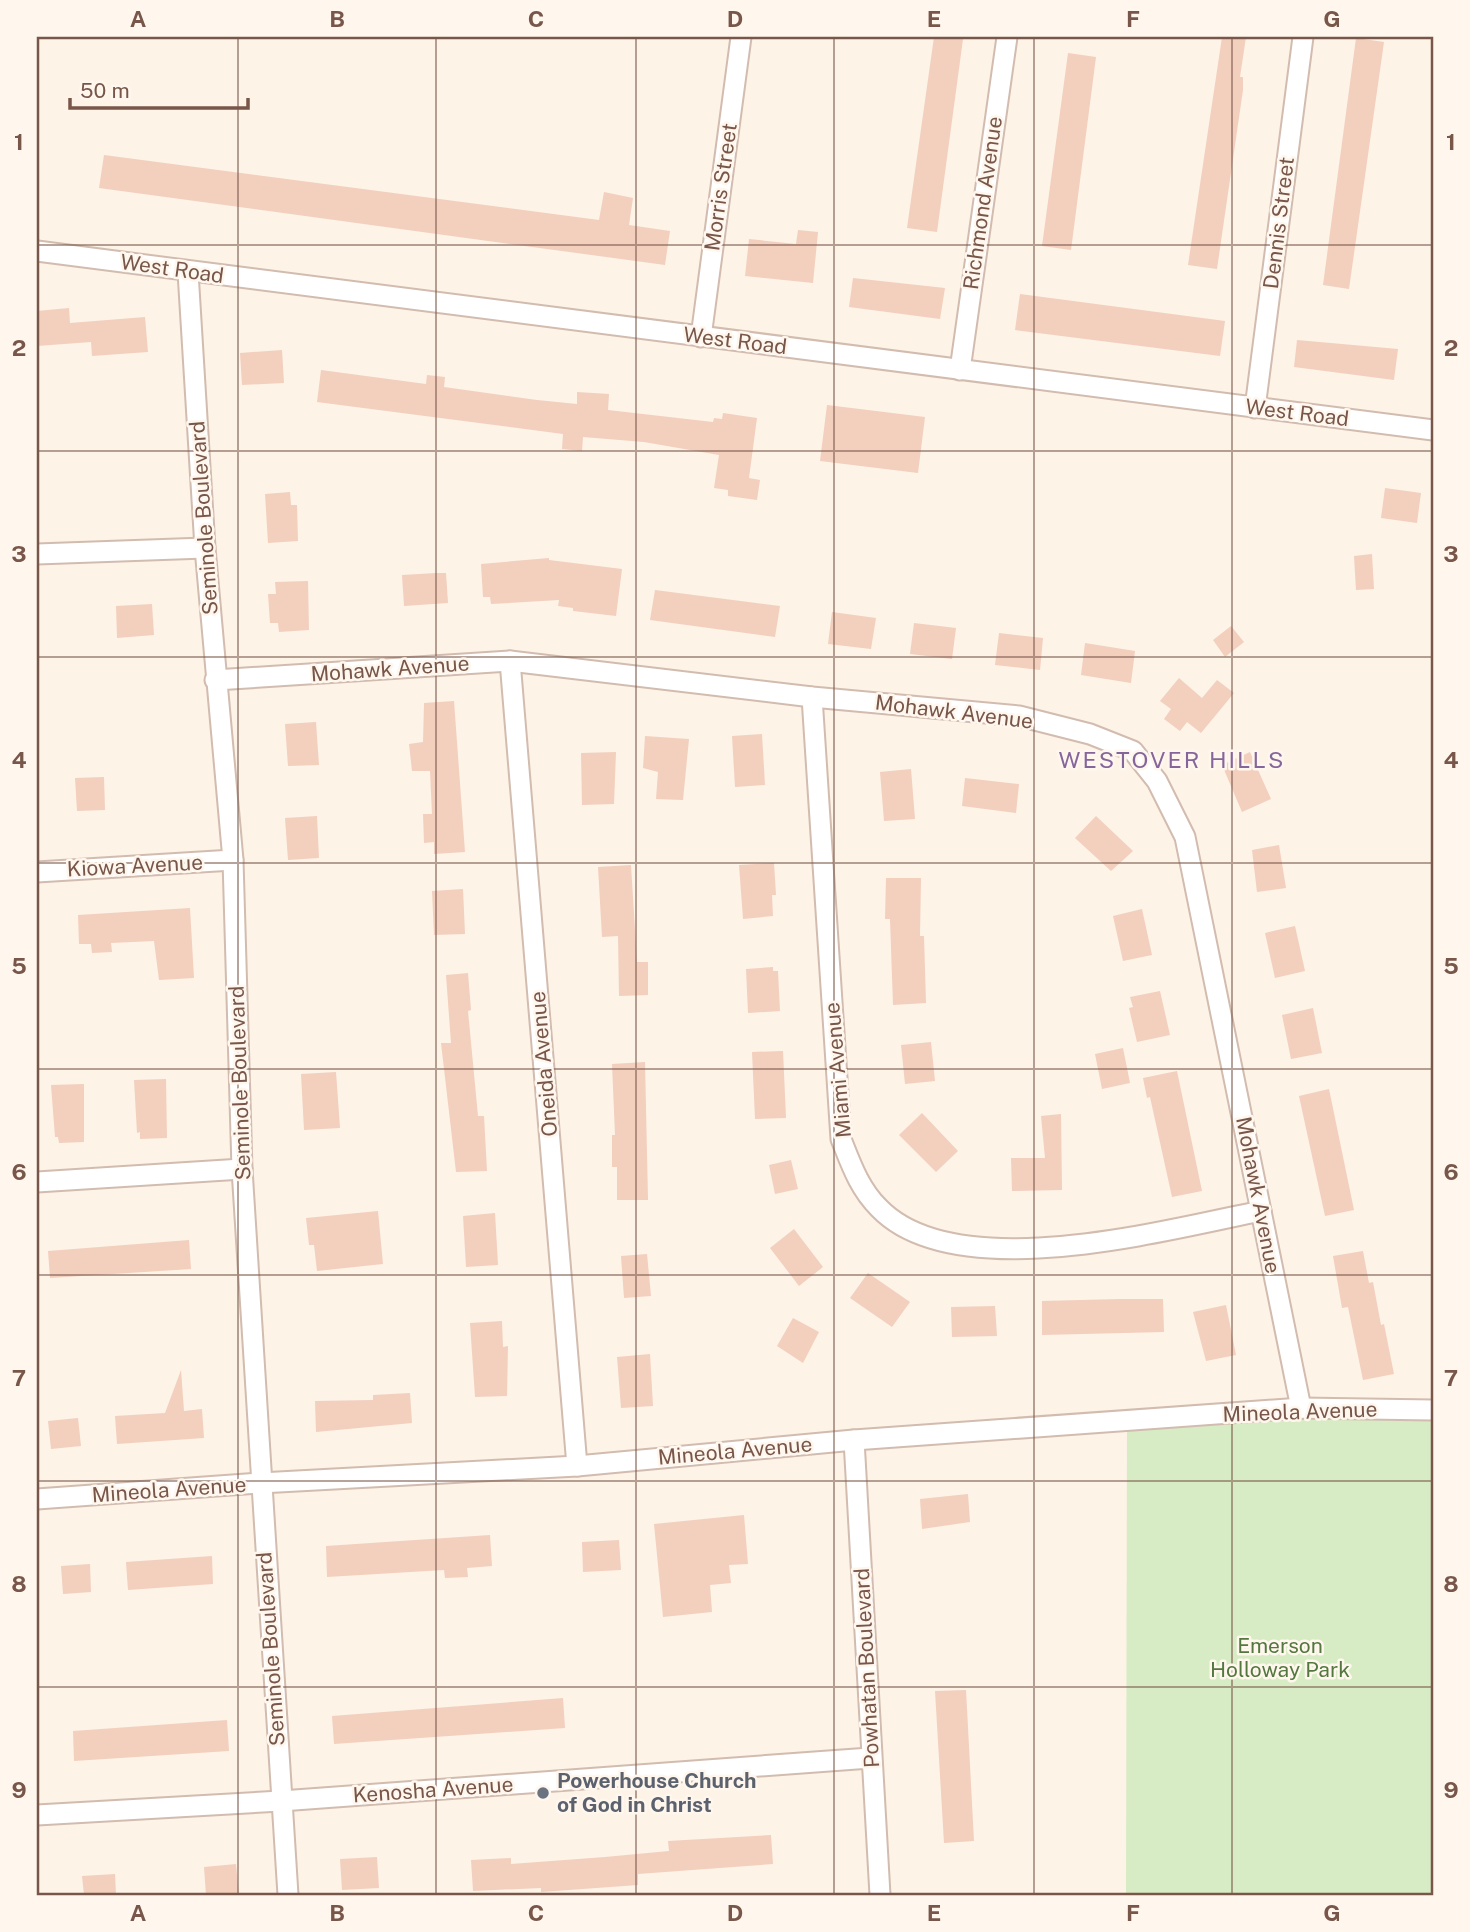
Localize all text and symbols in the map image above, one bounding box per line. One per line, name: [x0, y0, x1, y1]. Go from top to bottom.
text: A: [130, 5, 147, 32]
text: B: [329, 5, 345, 32]
text: C: [528, 5, 544, 32]
text: D: [727, 5, 743, 32]
text: E: [927, 5, 941, 32]
text: F: [1126, 5, 1140, 32]
text: G: [1323, 5, 1341, 32]
scale bar: [70, 66, 248, 110]
text: 50 m: [80, 78, 130, 103]
street label: Richmond Avenue: [958, 115, 1007, 291]
street label: Morris Street: [699, 121, 742, 253]
text: 1: [14, 128, 24, 155]
text: 1: [1446, 128, 1456, 155]
street label: Dennis Street: [1258, 155, 1299, 290]
street label: West Road: [119, 249, 225, 288]
street label: West Road: [682, 322, 788, 359]
text: 2: [12, 334, 26, 361]
text: 2: [1444, 334, 1458, 361]
street label: West Road: [1244, 394, 1350, 431]
street label: Seminole Boulevard: [184, 420, 223, 616]
text: 3: [11, 540, 27, 567]
text: 3: [1443, 540, 1459, 567]
street label: Mohawk Avenue: [310, 650, 470, 687]
street label: Mohawk Avenue: [874, 689, 1035, 734]
text: 4: [11, 746, 27, 773]
district label: WESTOVER HILLS: [1059, 746, 1285, 773]
text: 4: [1443, 746, 1459, 773]
street label: Kiowa Avenue: [66, 849, 204, 882]
text: 5: [11, 952, 27, 979]
text: 5: [1443, 952, 1459, 979]
street label: Seminole Boulevard: [224, 985, 255, 1181]
street label: Oneida Avenue: [525, 990, 562, 1138]
street label: Miami Avenue: [819, 1001, 856, 1139]
street label: Mohawk Avenue: [1231, 1114, 1286, 1275]
text: 6: [11, 1158, 27, 1185]
text: 6: [1443, 1158, 1459, 1185]
text: 7: [12, 1364, 26, 1391]
text: 7: [1444, 1364, 1458, 1391]
street label: Mineola Avenue: [1222, 1396, 1378, 1427]
street label: Mineola Avenue: [657, 1431, 813, 1470]
street label: Mineola Avenue: [91, 1472, 247, 1507]
street label: Seminole Boulevard: [251, 1551, 290, 1747]
street label: Powhatan Boulevard: [849, 1568, 884, 1768]
text: 8: [11, 1570, 27, 1597]
text: 8: [1443, 1570, 1459, 1597]
park label: Emerson Holloway Park: [1210, 1633, 1350, 1682]
place label: Powerhouse Church of God in Christ: [557, 1768, 757, 1817]
street label: Kenosha Avenue: [352, 1771, 514, 1808]
text: 9: [11, 1776, 27, 1803]
text: 9: [1443, 1776, 1459, 1803]
marker: Powerhouse Church of God in Christ: [535, 1785, 551, 1801]
text: A: [130, 1899, 147, 1926]
text: B: [329, 1899, 345, 1926]
text: C: [528, 1899, 544, 1926]
text: D: [727, 1899, 743, 1926]
text: E: [927, 1899, 941, 1926]
text: F: [1126, 1899, 1140, 1926]
text: G: [1323, 1899, 1341, 1926]

